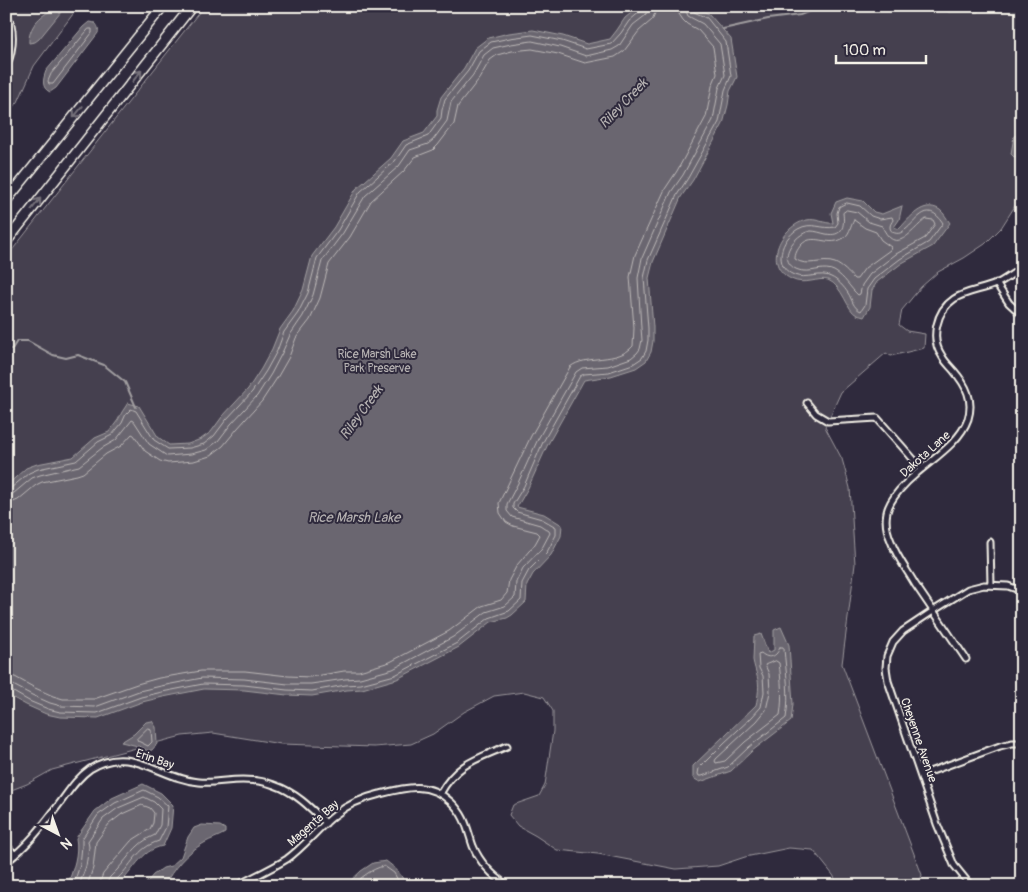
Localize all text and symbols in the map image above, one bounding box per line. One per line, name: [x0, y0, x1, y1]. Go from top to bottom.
scale bar: [836, 32, 926, 64]
text: 100 m: [843, 41, 886, 60]
one-way arrow: [132, 70, 143, 83]
water label: Riley Creek: [595, 74, 652, 132]
one-way arrow: [72, 105, 83, 118]
one-way arrow: [31, 198, 42, 211]
park label: Rice Marsh Lake Park Preserve: [337, 347, 417, 376]
water label: Riley Creek: [336, 381, 387, 443]
street label: Dakota Lane: [897, 428, 954, 481]
water label: Rice Marsh Lake: [308, 509, 402, 526]
street label: Cheyenne Avenue: [897, 696, 940, 785]
street label: Erin Bay: [134, 746, 176, 773]
street label: Magenta Bay: [285, 797, 342, 850]
north arrow: [32, 810, 82, 860]
text: N: [57, 834, 75, 853]

